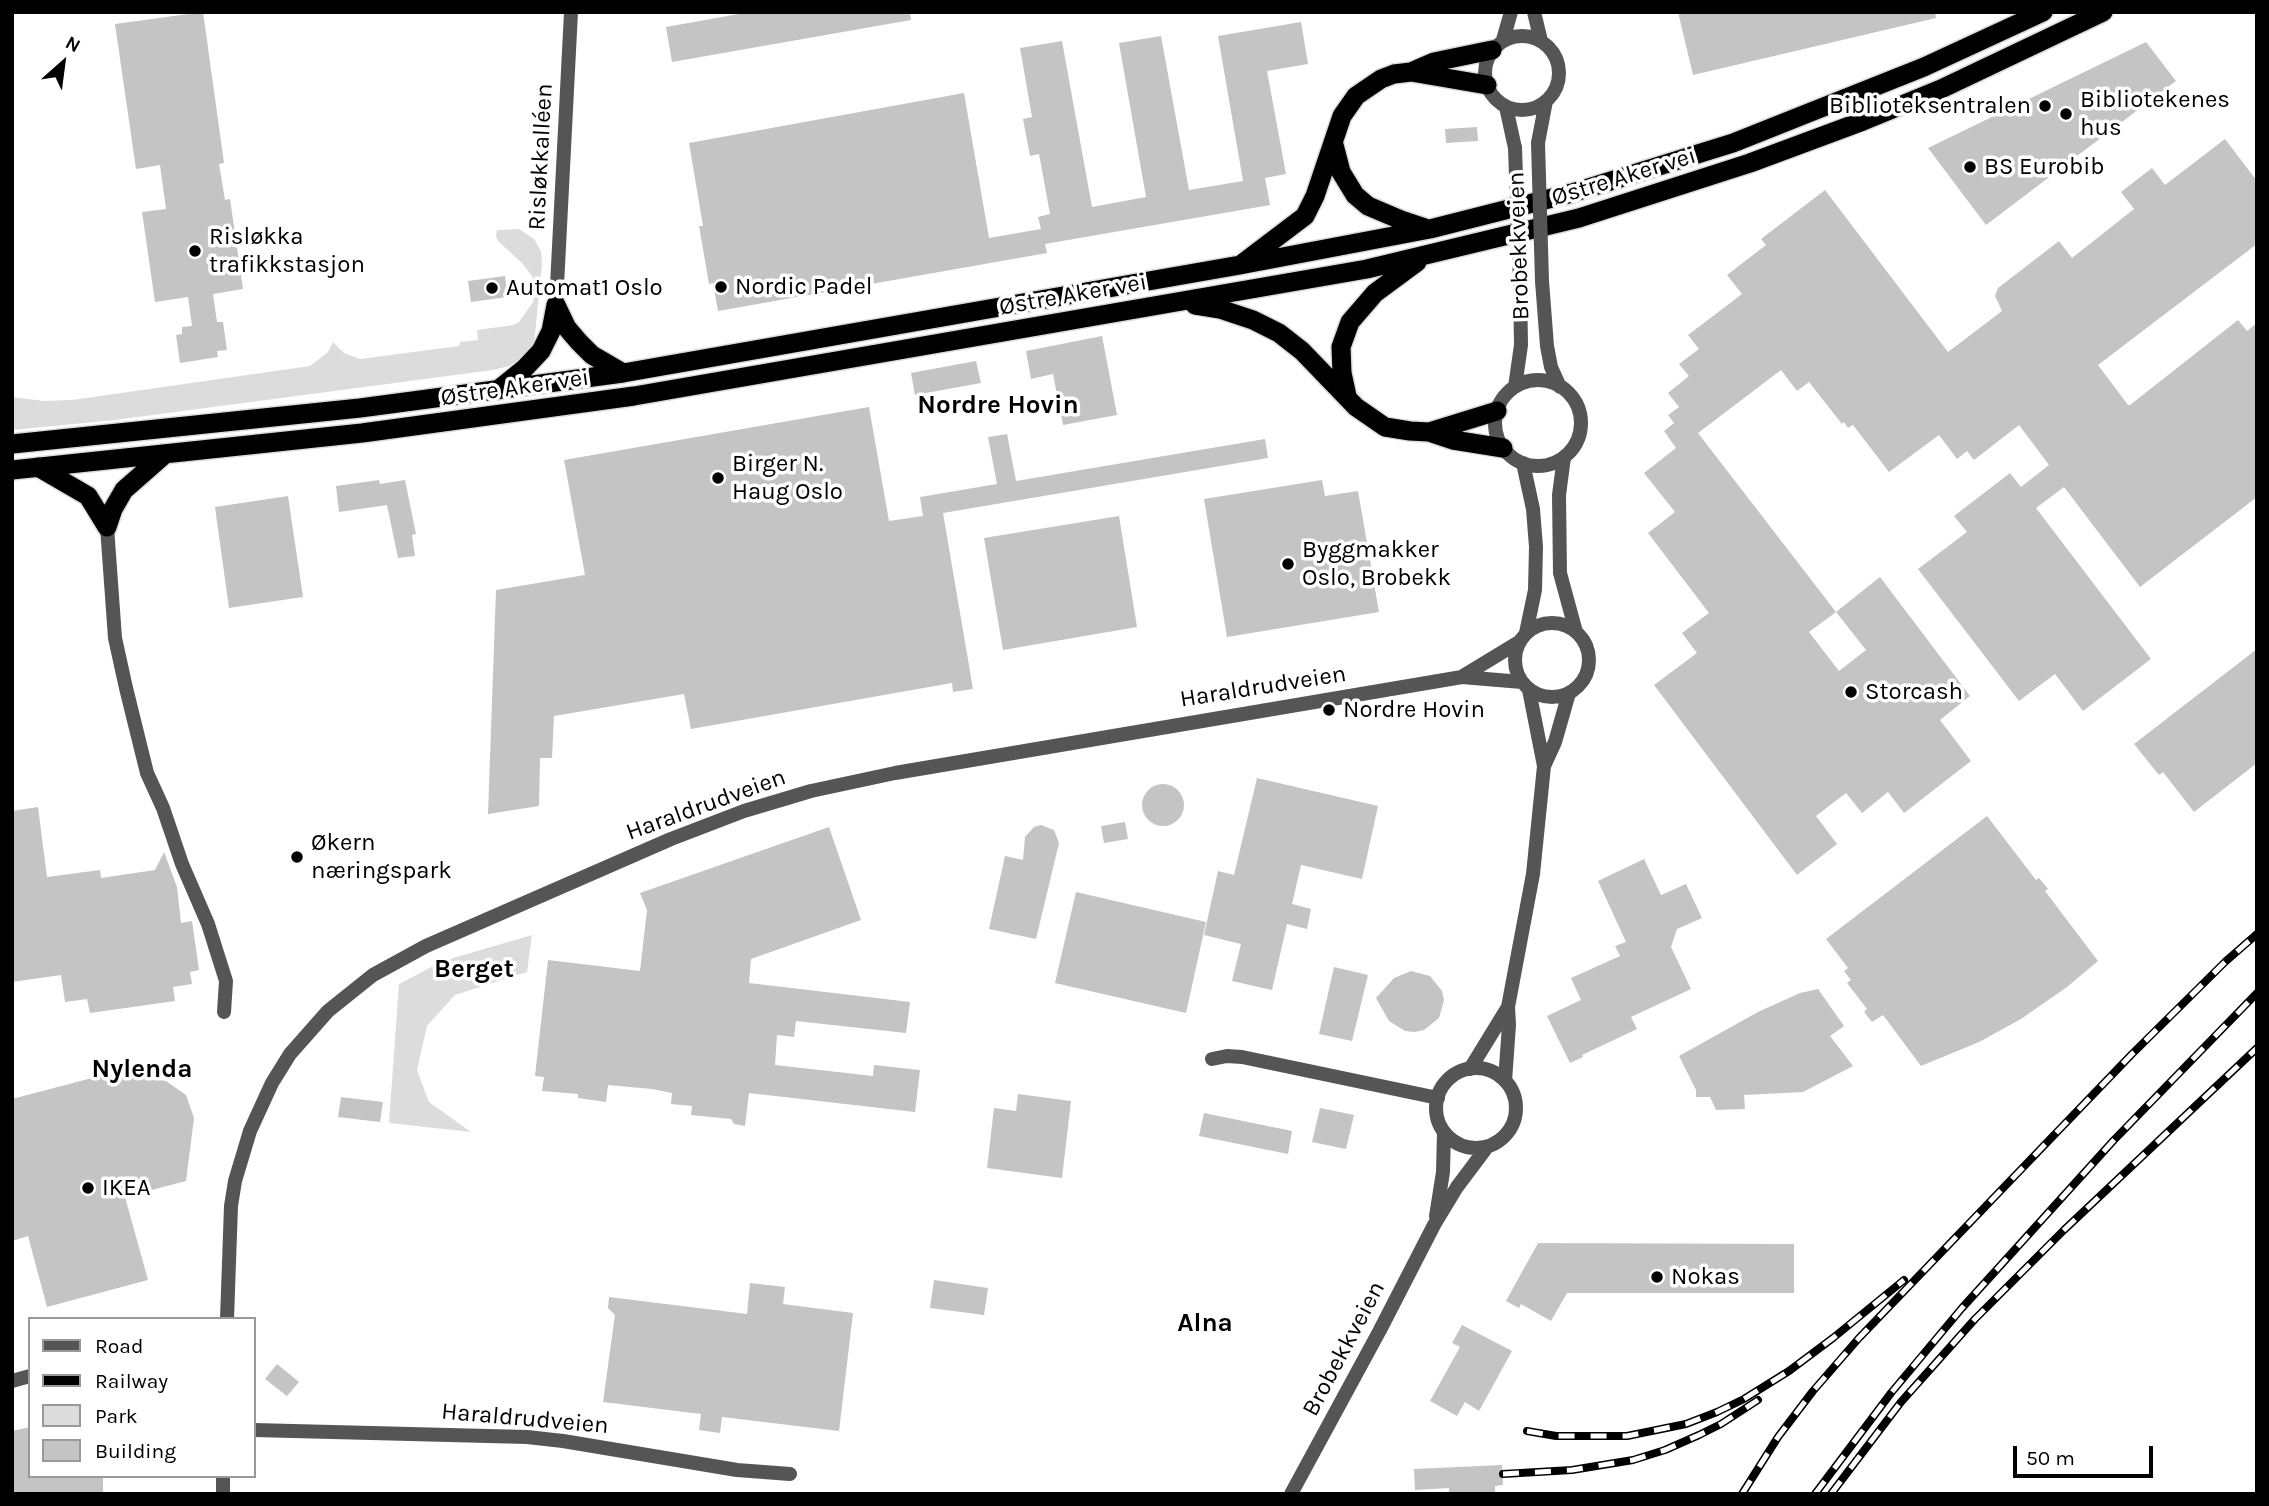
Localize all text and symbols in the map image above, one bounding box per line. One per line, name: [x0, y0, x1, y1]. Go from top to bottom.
north arrow: [28, 28, 98, 98]
text: N: [62, 32, 84, 57]
street label: Risløkkalléen: [523, 83, 559, 231]
place label: Bibliotekenes hus: [2080, 86, 2230, 142]
place label: Biblioteksentralen: [1829, 92, 2031, 120]
marker: Biblioteksentralen: [2037, 98, 2053, 114]
marker: Bibliotekenes hus: [2058, 106, 2074, 122]
street label: Østre Aker vei: [1548, 141, 1700, 213]
place label: BS Eurobib: [1984, 153, 2105, 181]
marker: BS Eurobib: [1962, 159, 1978, 175]
street label: Brobekkveien: [1502, 171, 1536, 321]
place label: Risløkka trafikkstasjon: [209, 223, 365, 279]
marker: Risløkka trafikkstasjon: [187, 243, 203, 259]
street label: Østre Aker vei: [997, 268, 1149, 322]
place label: Nordic Padel: [735, 273, 872, 301]
place label: Automat1 Oslo: [506, 274, 663, 302]
marker: Nordic Padel: [713, 279, 729, 295]
marker: Automat1 Oslo: [484, 280, 500, 296]
street label: Østre Aker vei: [439, 363, 591, 413]
district label: Nordre Hovin: [917, 390, 1079, 422]
place label: Birger N. Haug Oslo: [732, 450, 843, 506]
marker: Birger N. Haug Oslo: [710, 470, 726, 486]
place label: Byggmakker Oslo, Brobekk: [1302, 536, 1451, 592]
marker: Byggmakker Oslo, Brobekk: [1280, 556, 1296, 572]
street label: Haraldrudveien: [1178, 660, 1348, 714]
place label: Storcash: [1865, 678, 1963, 706]
marker: Storcash: [1843, 684, 1859, 700]
place label: Nordre Hovin: [1343, 696, 1485, 724]
marker: Nordre Hovin: [1321, 702, 1337, 718]
street label: Haraldrudveien: [622, 763, 790, 847]
place label: Økern næringspark: [311, 829, 452, 885]
marker: Økern næringspark: [289, 849, 305, 865]
district label: Berget: [434, 954, 514, 986]
district label: Nylenda: [92, 1054, 192, 1086]
place label: IKEA: [102, 1174, 151, 1202]
marker: IKEA: [80, 1180, 96, 1196]
place label: Nokas: [1671, 1263, 1740, 1291]
marker: Nokas: [1649, 1269, 1665, 1285]
street label: Brobekkveien: [1296, 1277, 1392, 1421]
district label: Alna: [1177, 1308, 1233, 1340]
legend: [28, 1317, 256, 1478]
text: Road: [95, 1334, 143, 1358]
text: Railway: [95, 1369, 168, 1393]
street label: Haraldrudveien: [440, 1397, 610, 1441]
text: Park: [95, 1404, 138, 1428]
scale bar: [2017, 1432, 2157, 1476]
text: Building: [95, 1439, 176, 1463]
text: 50 m: [2026, 1446, 2075, 1470]

